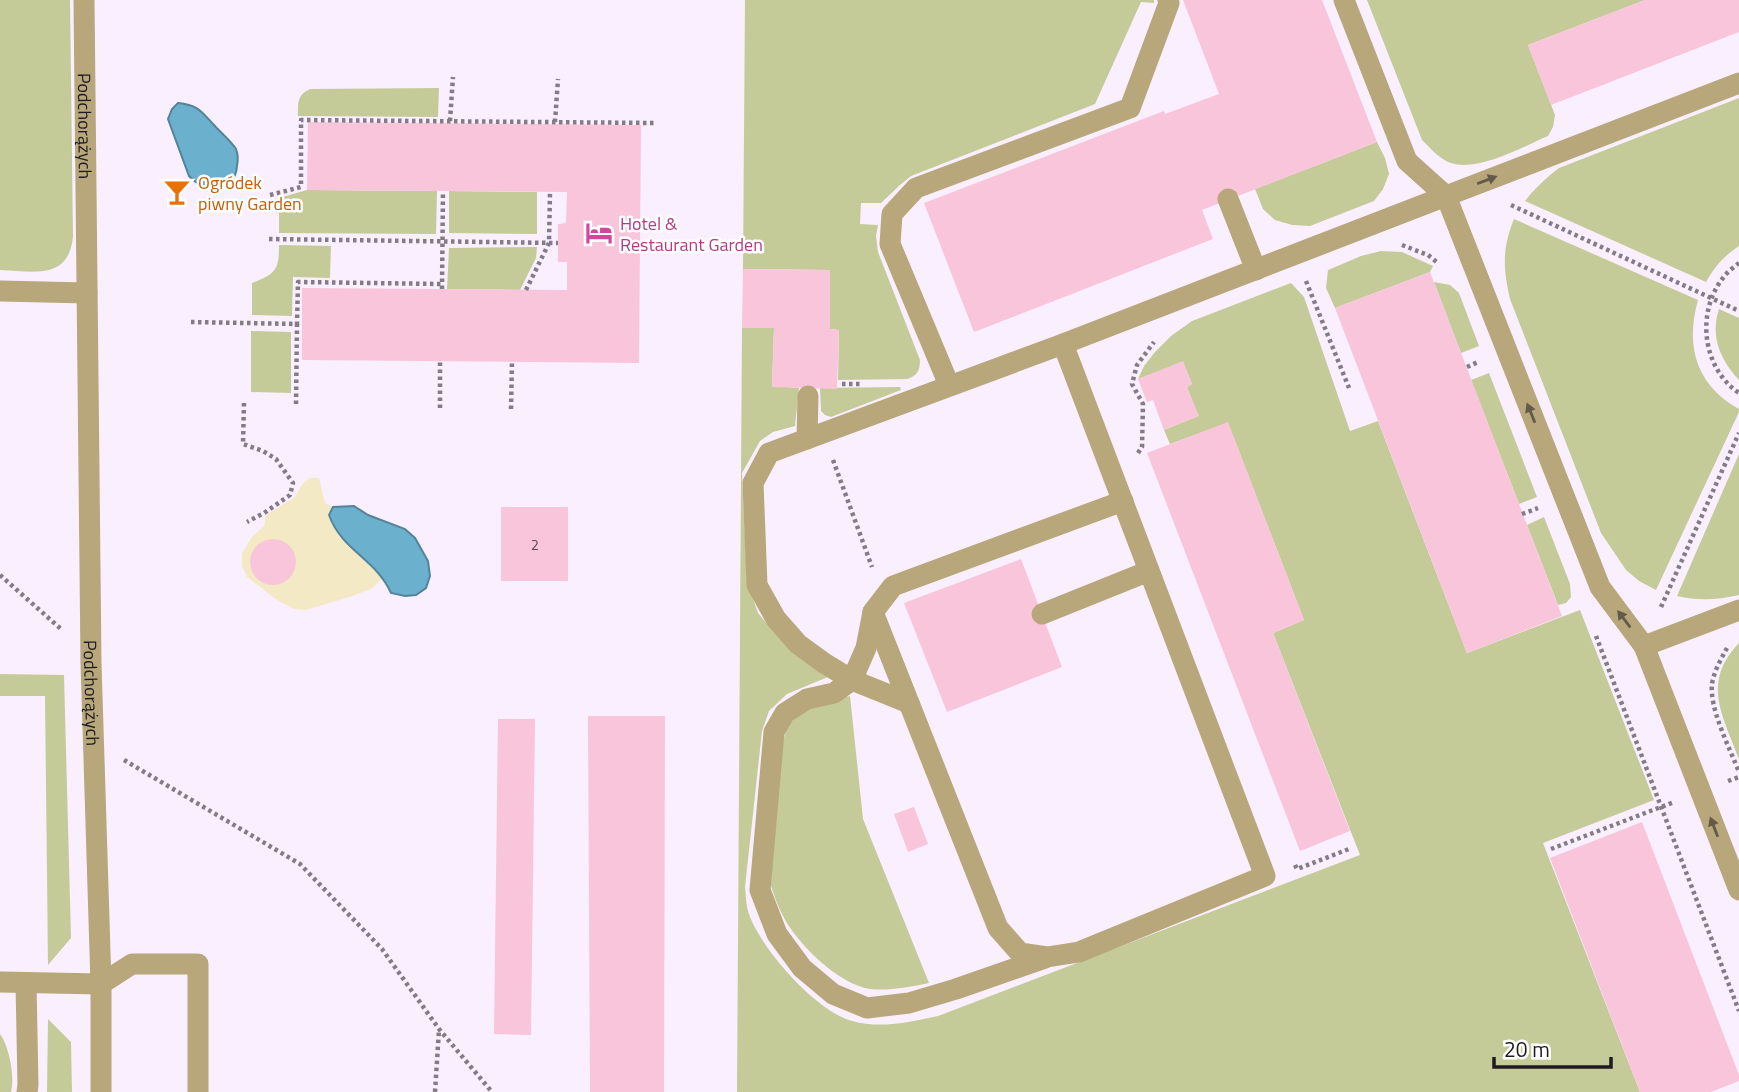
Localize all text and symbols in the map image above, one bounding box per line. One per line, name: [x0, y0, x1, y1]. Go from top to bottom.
street label: Podchorążych: [71, 73, 99, 179]
place label: Ogródek piwny Garden: [198, 169, 302, 217]
one-way arrow: [1476, 175, 1497, 186]
bar icon: Ogródek piwny Garden: [162, 177, 192, 207]
place label: Hotel & Restaurant Garden: [620, 210, 763, 258]
hotel icon: Hotel & Restaurant Garden: [584, 218, 614, 248]
one-way arrow: [1526, 402, 1537, 423]
house number: 2: [531, 534, 539, 555]
one-way arrow: [1617, 610, 1631, 628]
street label: Podchorążych: [77, 640, 107, 746]
one-way arrow: [1709, 816, 1720, 837]
scale bar: [1494, 1026, 1611, 1070]
text: 20 m: [1504, 1033, 1550, 1065]

